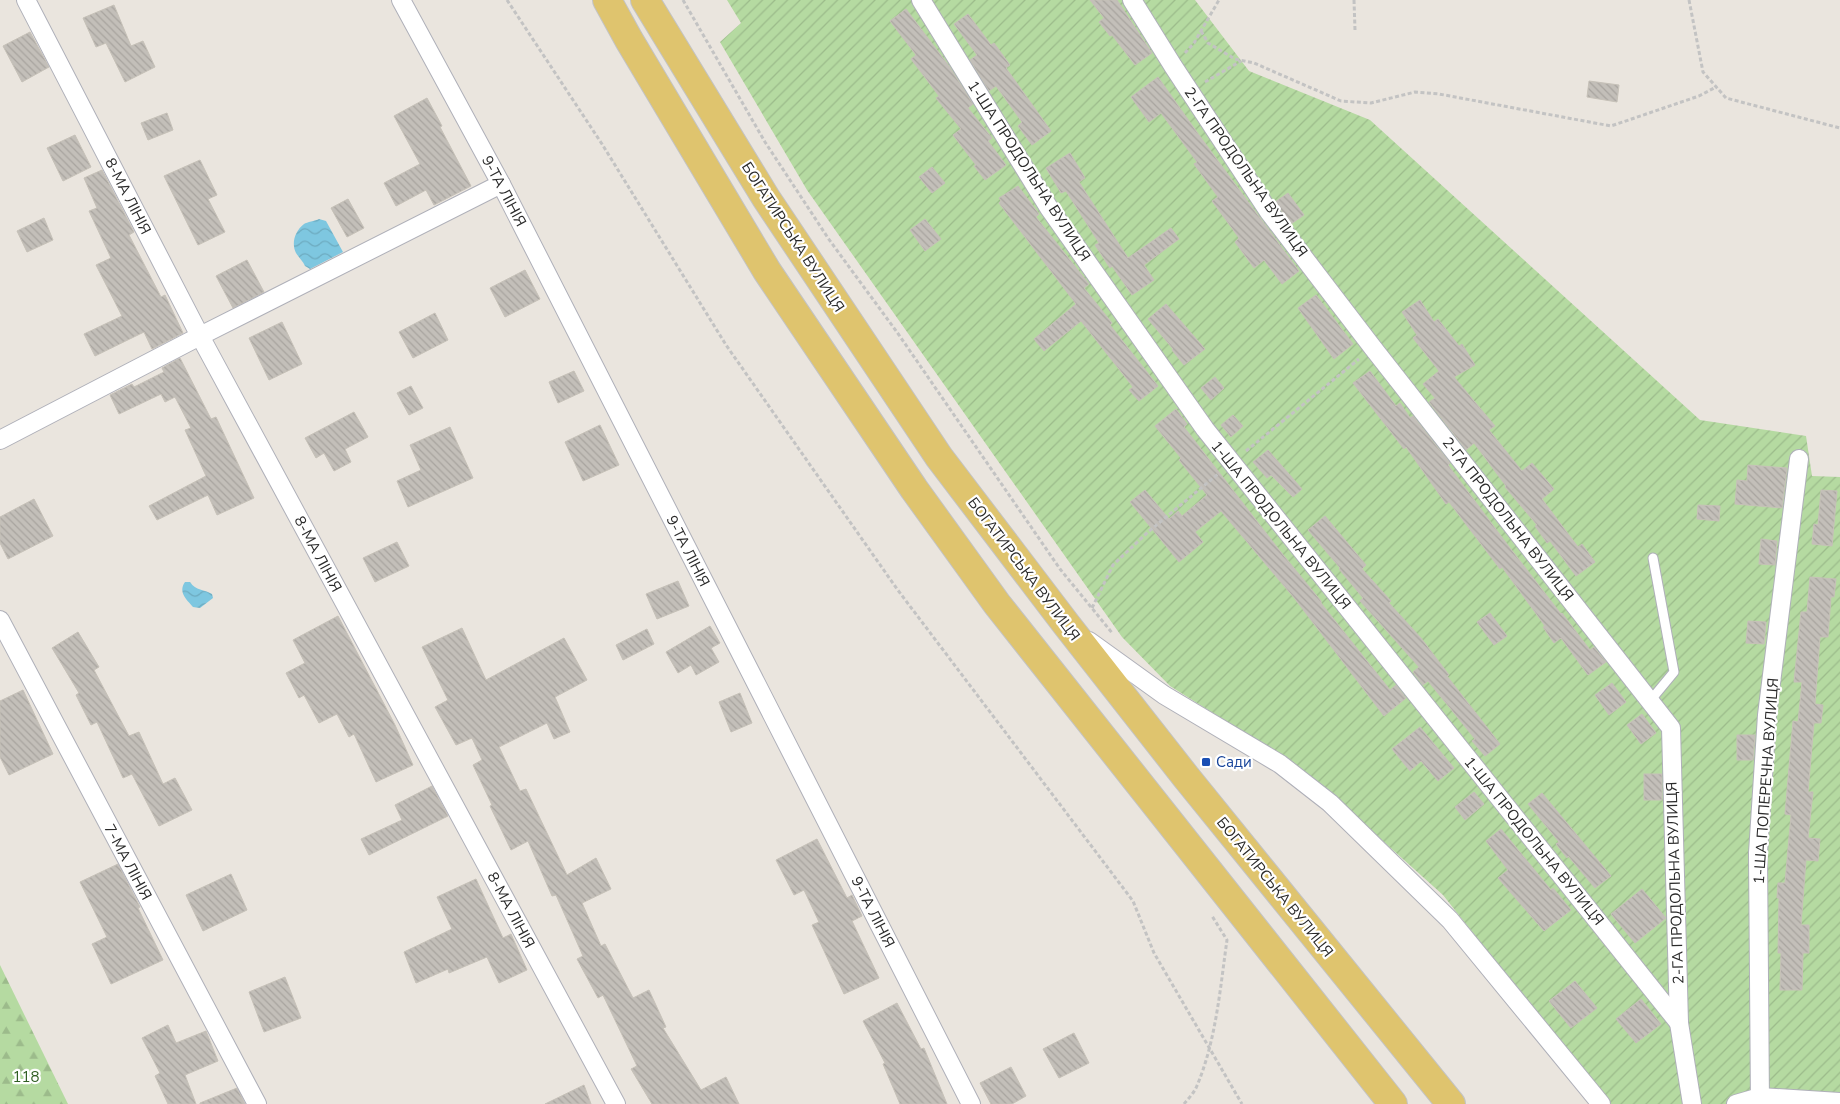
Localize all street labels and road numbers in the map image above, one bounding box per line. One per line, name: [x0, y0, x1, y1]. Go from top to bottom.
street label: 1-ША ПРОДОЛЬНА ВУЛИЦЯ: [963, 77, 1095, 265]
street label: 2-ГА ПРОДОЛЬНА ВУЛИЦЯ: [1180, 83, 1312, 261]
street label: 9-ТА ЛІНІЯ: [477, 152, 531, 230]
street label: 8-МА ЛІНІЯ: [100, 154, 156, 238]
street label: БОГАТИРСЬКА ВУЛИЦЯ: [737, 158, 849, 316]
street label: 2-ГА ПРОДОЛЬНА ВУЛИЦЯ: [1438, 433, 1578, 605]
street label: 1-ША ПРОДОЛЬНА ВУЛИЦЯ: [1207, 436, 1355, 614]
street label: БОГАТИРСЬКА ВУЛИЦЯ: [963, 493, 1085, 645]
street label: 9-ТА ЛІНІЯ: [661, 512, 715, 590]
street label: 8-МА ЛІНІЯ: [290, 513, 346, 595]
street label: 1-ША ПОПЕРЕЧНА ВУЛИЦЯ: [1749, 677, 1783, 885]
street label: 1-ША ПРОДОЛЬНА ВУЛИЦЯ: [1460, 752, 1608, 930]
street label: 2-ГА ПРОДОЛЬНА ВУЛИЦЯ: [1661, 781, 1689, 985]
street label: БОГАТИРСЬКА ВУЛИЦЯ: [1212, 813, 1338, 961]
street label: 7-МА ЛІНІЯ: [100, 821, 156, 903]
street label: 8-МА ЛІНІЯ: [483, 869, 539, 951]
street label: 9-ТА ЛІНІЯ: [846, 873, 900, 951]

